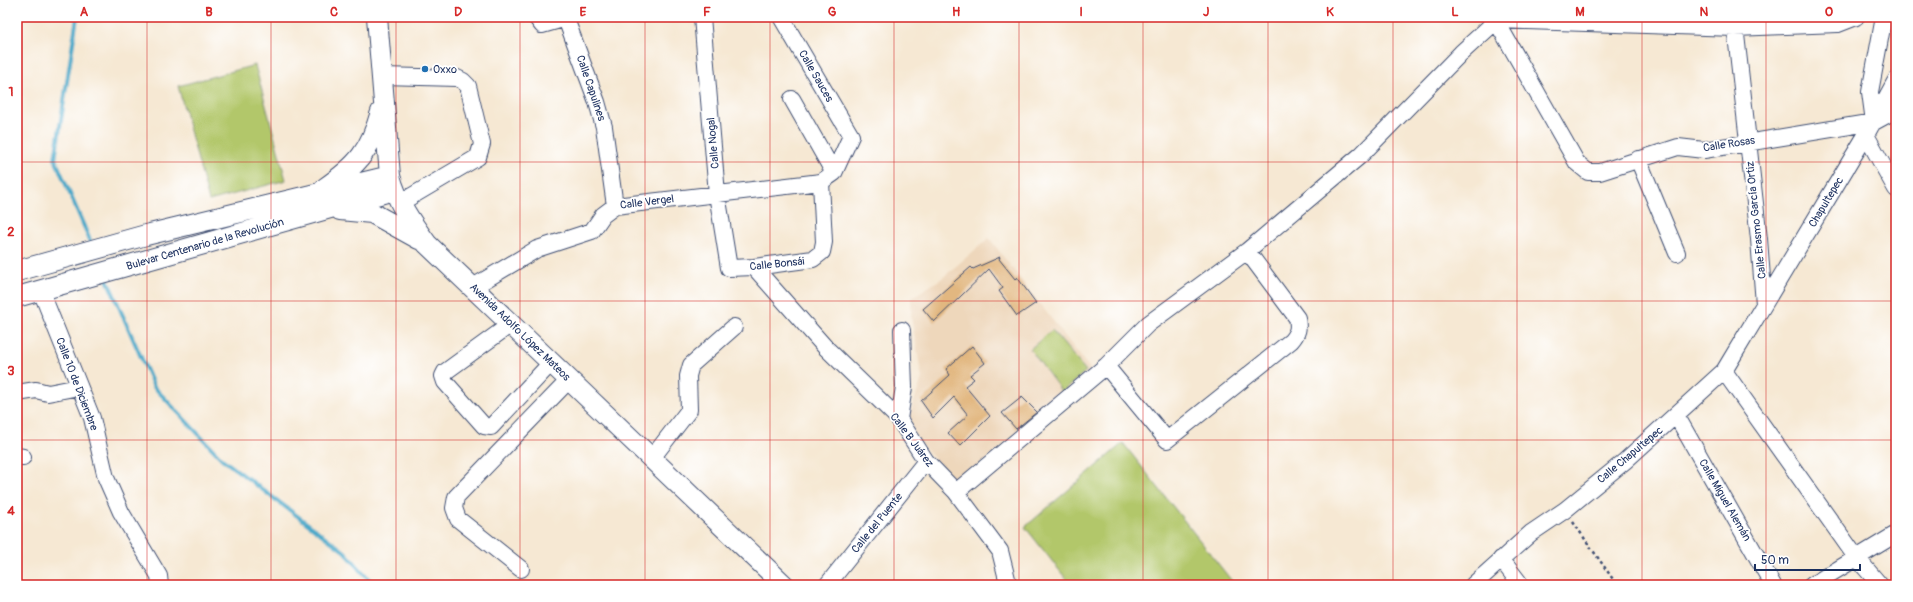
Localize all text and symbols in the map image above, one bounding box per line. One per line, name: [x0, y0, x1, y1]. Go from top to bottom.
text: A: [80, 4, 89, 20]
text: B: [205, 4, 213, 20]
text: C: [330, 4, 338, 20]
text: D: [454, 4, 462, 20]
text: E: [580, 4, 587, 20]
text: F: [703, 4, 711, 20]
text: G: [828, 4, 837, 20]
text: H: [952, 4, 960, 20]
text: I: [1079, 4, 1083, 20]
text: J: [1203, 4, 1209, 20]
text: K: [1326, 4, 1334, 20]
text: L: [1451, 4, 1459, 20]
text: M: [1575, 4, 1585, 20]
text: N: [1700, 4, 1709, 20]
text: O: [1825, 4, 1834, 20]
street label: Calle Sauces: [796, 48, 836, 104]
street label: Calle Capulines: [574, 53, 608, 123]
place label: Oxxo: [433, 63, 457, 76]
marker: Oxxo: [420, 64, 430, 74]
text: 1: [8, 84, 14, 100]
street label: Calle Nogal: [704, 117, 722, 169]
street label: Calle Rosas: [1702, 133, 1756, 155]
street label: Calle Erasmo García Ortiz: [1743, 160, 1769, 279]
street label: Chapultepec: [1806, 174, 1846, 230]
street label: Calle Vergel: [619, 192, 675, 212]
street label: Bulevar Centenario de la Revolución: [125, 215, 285, 273]
text: 2: [7, 224, 15, 240]
street label: Calle Bonsái: [749, 255, 805, 273]
street label: Avenida Adolfo López Mateos: [467, 280, 573, 384]
street label: Calle 10 de Diciembre: [53, 336, 101, 433]
text: 3: [7, 363, 15, 379]
street label: Calle B Juárez: [887, 410, 937, 470]
street label: Calle Chapultepec: [1595, 424, 1666, 486]
street label: Calle Miguel Alemán: [1696, 457, 1754, 543]
street label: Calle del Puente: [849, 490, 906, 556]
text: 4: [7, 503, 15, 519]
scale bar: [1755, 546, 1860, 572]
text: 50 m: [1761, 553, 1789, 568]

